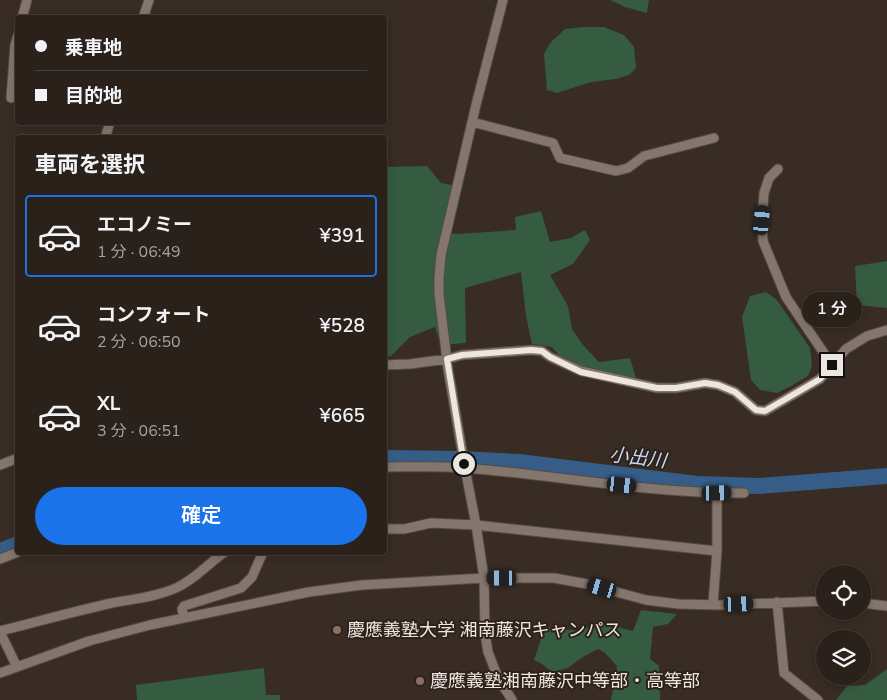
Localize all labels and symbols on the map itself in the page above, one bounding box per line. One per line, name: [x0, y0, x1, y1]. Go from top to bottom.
car: [753, 204, 770, 236]
callout: 1 分: [802, 292, 862, 328]
route end: [821, 354, 843, 376]
water label: 小出川: [608, 442, 670, 475]
route start: [453, 453, 475, 475]
car: [606, 476, 637, 494]
car: [701, 485, 732, 501]
car: [487, 571, 517, 586]
car: [585, 577, 618, 599]
car: [723, 596, 754, 612]
place label: 慶應義塾大学 湘南藤沢キャンパス: [347, 618, 622, 642]
marker: 慶應義塾大学 湘南藤沢キャンパス: [331, 624, 343, 636]
place label: 慶應義塾湘南藤沢中等部・高等部: [430, 669, 700, 693]
marker: 慶應義塾湘南藤沢中等部・高等部: [414, 675, 426, 687]

